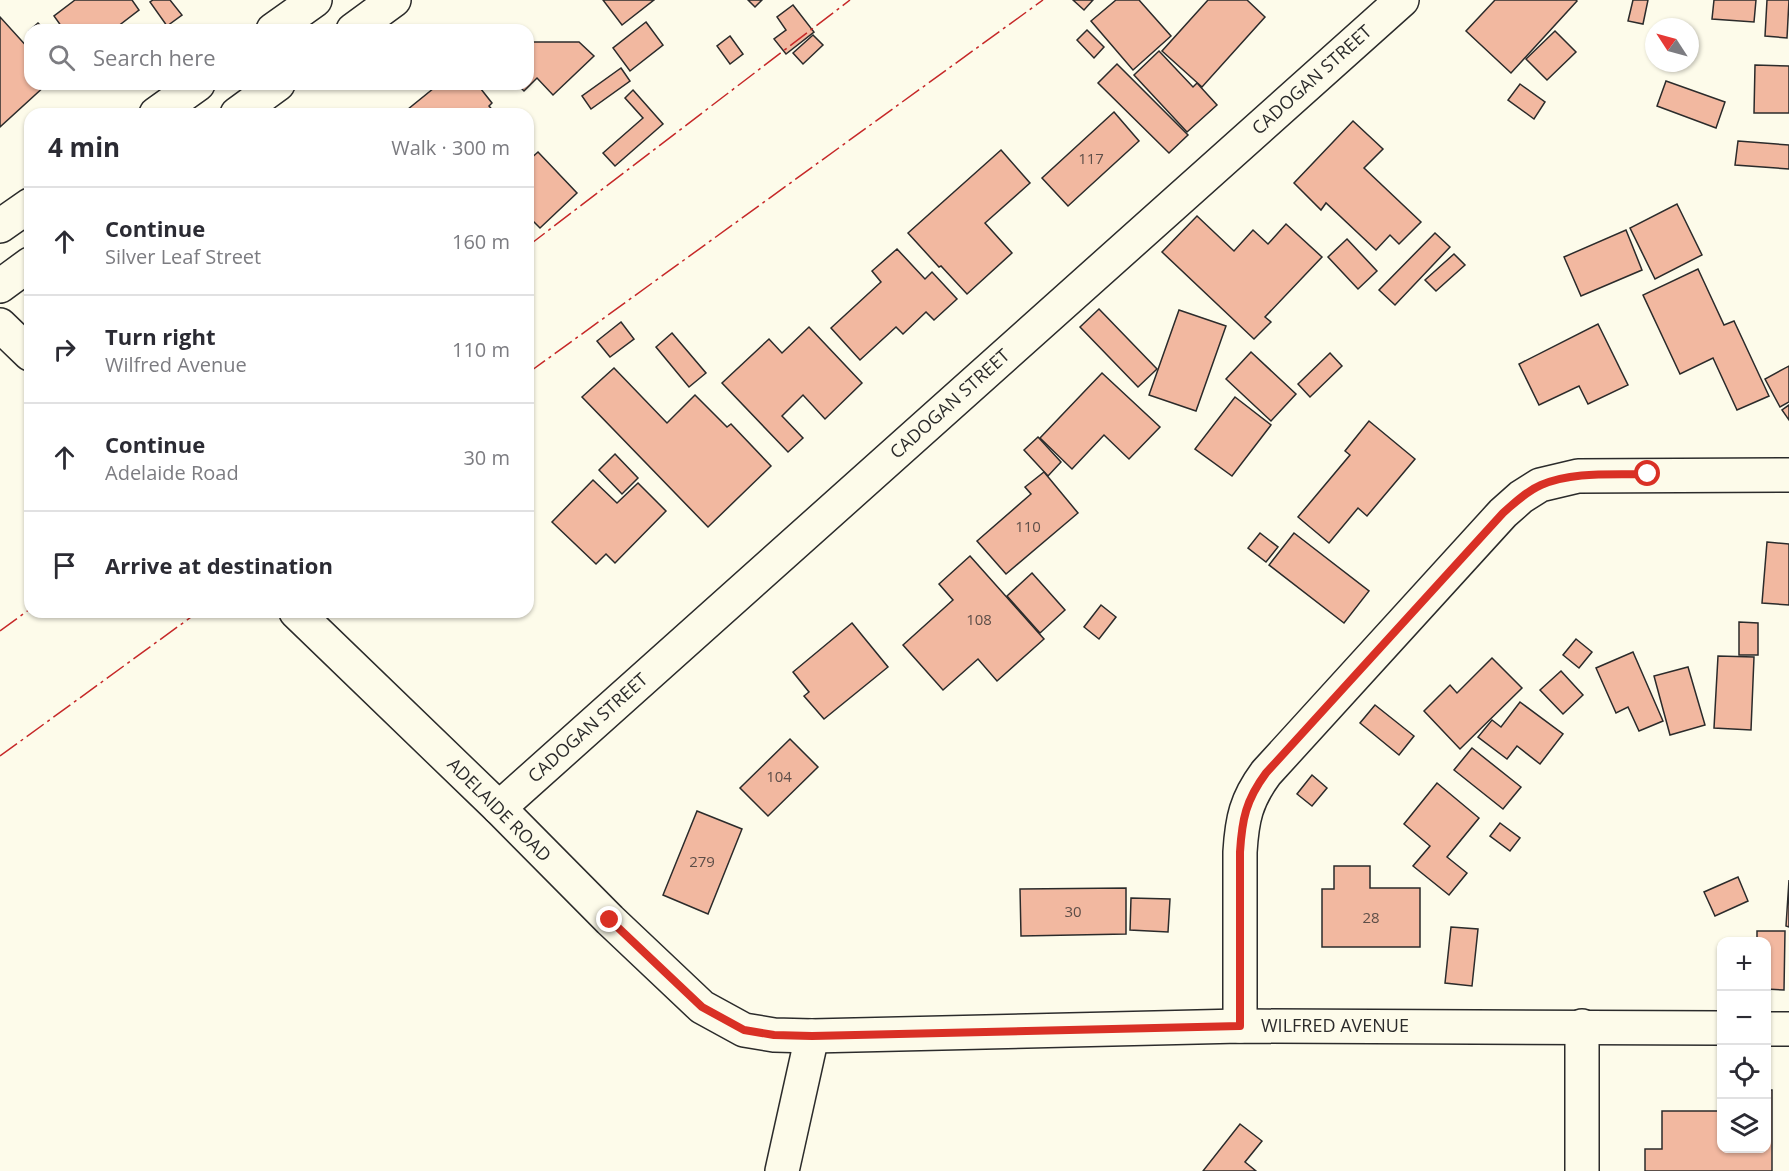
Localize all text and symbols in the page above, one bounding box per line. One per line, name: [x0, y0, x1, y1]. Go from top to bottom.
north arrow: [1645, 18, 1699, 72]
street label: CADOGAN STREET: [1246, 19, 1376, 139]
search box: [24, 24, 534, 90]
icon: search: [45, 41, 78, 74]
text: Search here: [93, 42, 216, 72]
text: 4 min: [48, 129, 120, 165]
text: Walk · 300 m: [391, 134, 510, 161]
house number: 117: [1078, 148, 1104, 168]
text: Continue: [105, 213, 205, 243]
icon: ahead: [48, 225, 81, 258]
text: 160 m: [452, 228, 510, 255]
text: Silver Leaf Street: [105, 243, 261, 270]
text: Turn right: [105, 321, 216, 351]
icon: right: [48, 333, 81, 366]
text: 110 m: [452, 336, 510, 363]
street label: CADOGAN STREET: [884, 343, 1014, 463]
text: Wilfred Avenue: [105, 351, 247, 378]
text: Continue: [105, 429, 205, 459]
icon: ahead: [48, 441, 81, 474]
text: 30 m: [463, 444, 510, 471]
text: Adelaide Road: [105, 459, 239, 486]
route start: [1634, 460, 1660, 486]
house number: 110: [1015, 516, 1041, 536]
icon: arrive: [48, 549, 81, 582]
text: Arrive at destination: [105, 550, 333, 580]
house number: 108: [966, 609, 992, 629]
street label: CADOGAN STREET: [522, 667, 652, 787]
street label: ADELAIDE ROAD: [443, 752, 557, 866]
house number: 104: [766, 766, 792, 786]
house number: 279: [689, 851, 715, 871]
house number: 30: [1064, 901, 1082, 921]
route end: [596, 906, 622, 932]
house number: 28: [1362, 907, 1380, 927]
map controls: [1717, 937, 1771, 1153]
button: +: [1717, 937, 1771, 991]
button: −: [1717, 991, 1771, 1045]
street label: WILFRED AVENUE: [1261, 1013, 1409, 1037]
button: locate: [1717, 1045, 1771, 1099]
button: layers: [1717, 1099, 1771, 1153]

